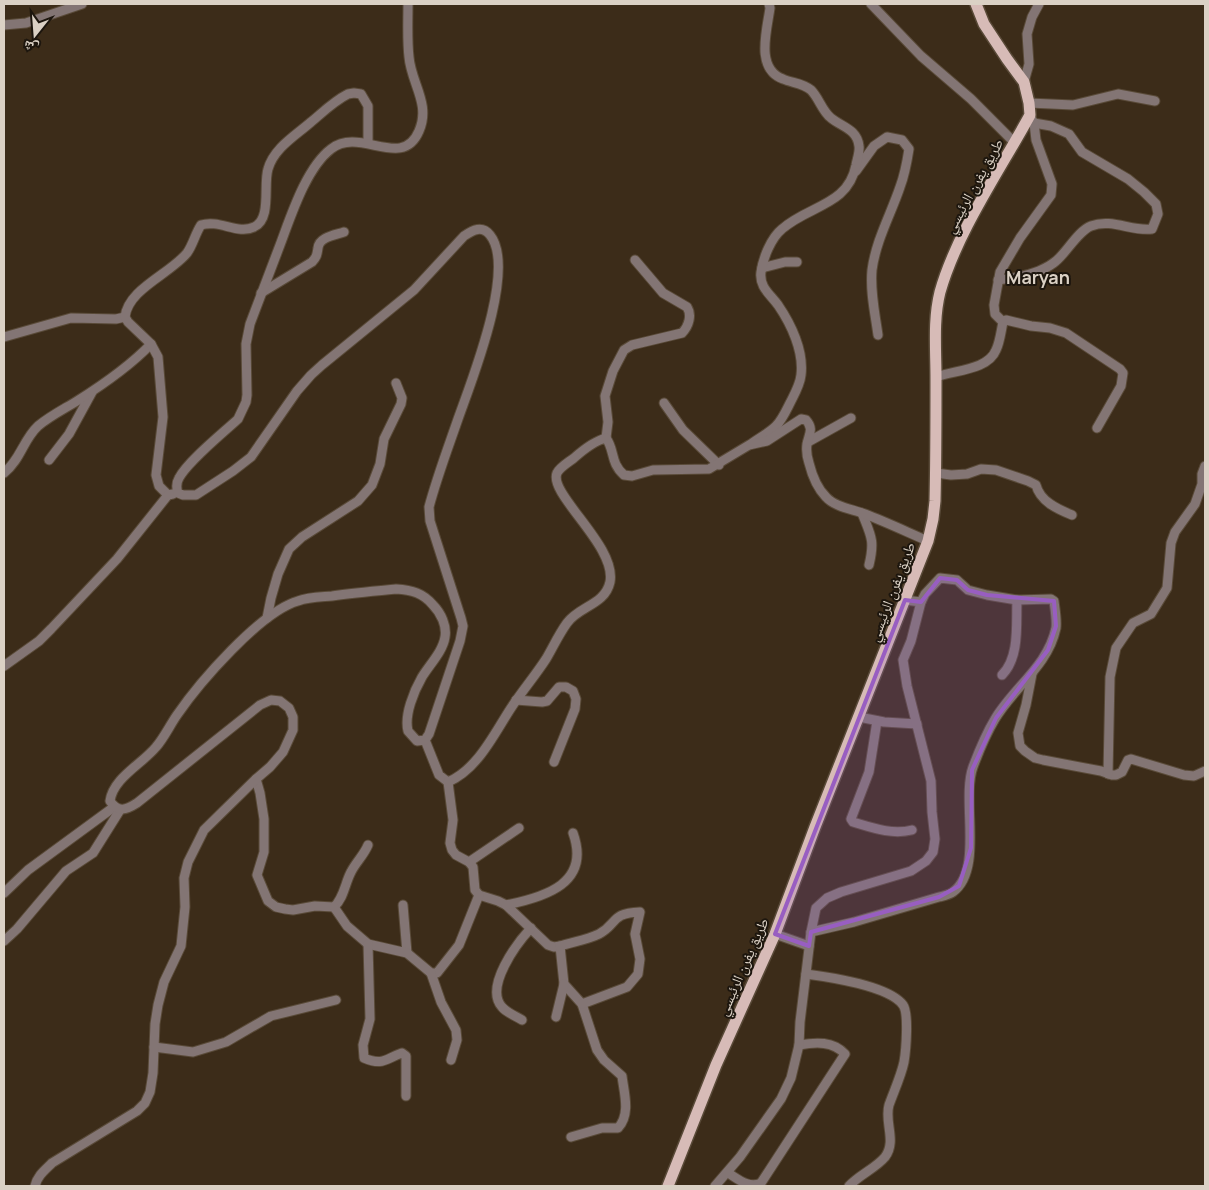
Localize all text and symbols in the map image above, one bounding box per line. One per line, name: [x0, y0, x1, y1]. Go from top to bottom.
north arrow: [10, 10, 60, 60]
text: ش: [21, 37, 41, 59]
street label: طريق يفرن الرئيسي: [939, 135, 1010, 238]
district label: Maryan: [1006, 265, 1070, 289]
street label: طريق يفرن الرئيسي: [863, 539, 922, 645]
street label: طريق يفرن الرئيسي: [712, 914, 775, 1020]

